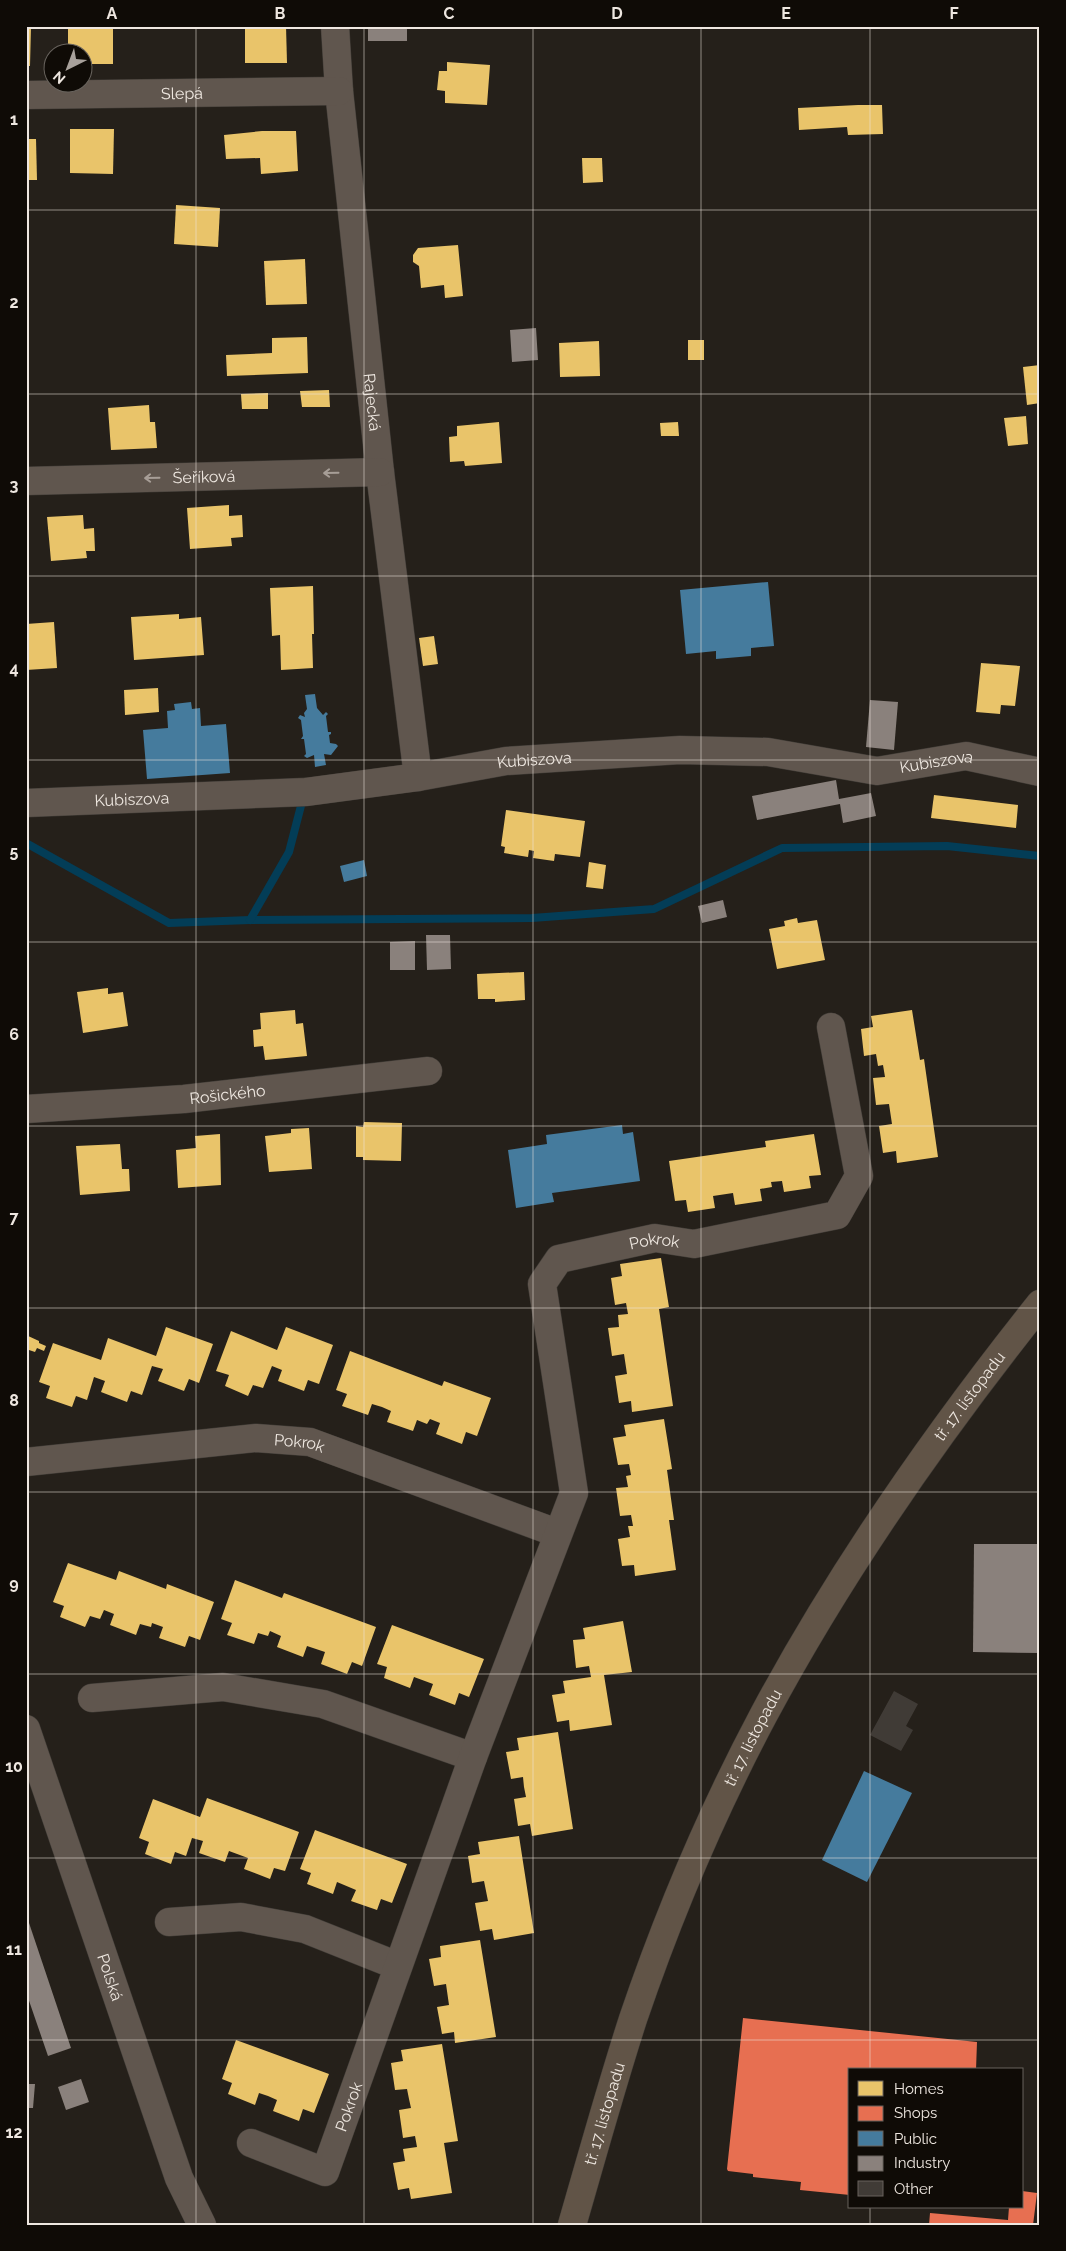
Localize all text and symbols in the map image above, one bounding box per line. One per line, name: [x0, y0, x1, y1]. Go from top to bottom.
text: A: [107, 4, 118, 23]
text: B: [275, 4, 286, 23]
text: C: [444, 4, 455, 23]
text: D: [611, 4, 623, 23]
text: E: [781, 4, 791, 23]
text: F: [949, 4, 959, 23]
north arrow: [42, 42, 92, 92]
text: N: [50, 68, 69, 87]
street label: Slepá: [161, 83, 203, 103]
text: 1: [10, 110, 18, 129]
text: 2: [9, 293, 19, 312]
street label: Rajecká: [360, 372, 385, 432]
street label: Šeříková: [172, 466, 235, 487]
one-way arrow: [324, 468, 340, 478]
one-way arrow: [144, 473, 160, 483]
text: 3: [10, 476, 19, 495]
text: 4: [9, 659, 19, 678]
street label: Kubiszova: [898, 746, 975, 777]
street label: Kubiszova: [495, 747, 572, 772]
street label: Kubiszova: [94, 788, 170, 810]
text: 5: [10, 842, 19, 861]
text: 6: [9, 1025, 19, 1044]
street label: Rošického: [189, 1080, 266, 1108]
text: 7: [10, 1208, 19, 1227]
street label: Pokrok: [627, 1228, 682, 1253]
street label: tř. 17. listopadu: [930, 1348, 1009, 1444]
text: 8: [9, 1391, 19, 1410]
street label: Pokrok: [273, 1430, 328, 1456]
text: 9: [9, 1574, 19, 1593]
street label: tř. 17. listopadu: [720, 1686, 785, 1789]
text: 10: [5, 1757, 23, 1776]
text: 11: [6, 1940, 22, 1959]
street label: Polská: [94, 1951, 127, 2003]
street label: tř. 17. listopadu: [580, 2060, 628, 2167]
legend: [848, 2068, 1024, 2208]
street label: Pokrok: [331, 2079, 366, 2134]
text: Homes: [894, 2080, 944, 2098]
text: Shops: [894, 2104, 937, 2122]
text: 12: [6, 2123, 22, 2142]
text: Public: [894, 2130, 937, 2148]
text: Industry: [894, 2154, 950, 2172]
text: Other: [894, 2180, 934, 2198]

